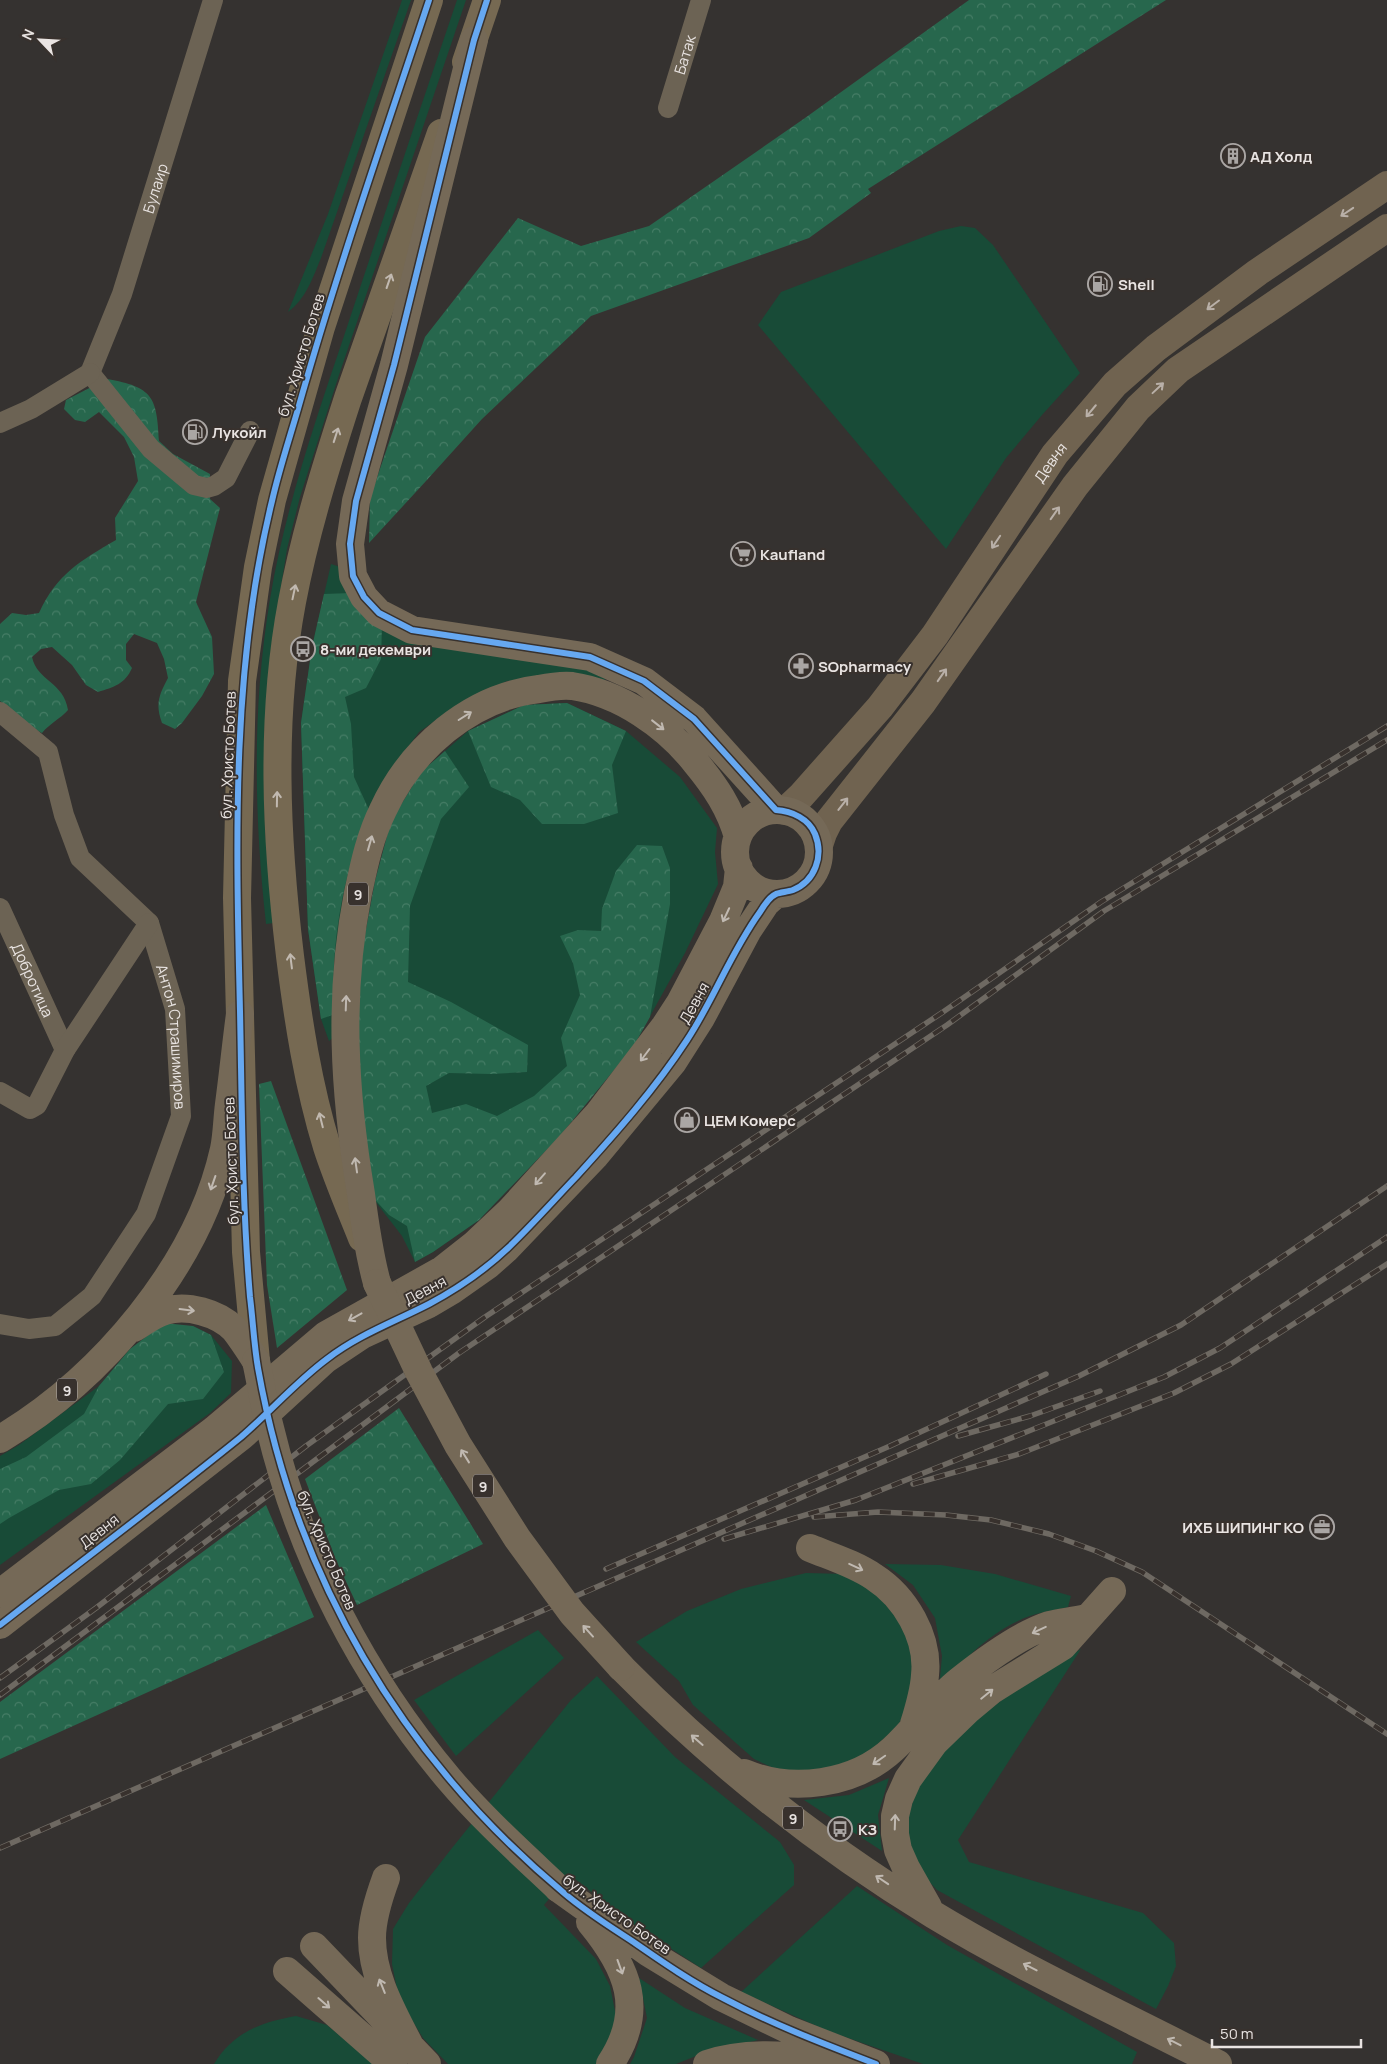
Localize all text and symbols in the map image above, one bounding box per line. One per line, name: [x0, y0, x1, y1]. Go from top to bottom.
north arrow: [15, 15, 65, 65]
text: N: [17, 26, 39, 43]
street label: Батак: [668, 31, 700, 77]
building icon: АД Холд: [1220, 143, 1246, 169]
place label: АД Холд: [1250, 146, 1313, 167]
street label: Булаир: [137, 161, 172, 216]
one-way arrow: [1340, 207, 1354, 217]
fuel station icon: Shell: [1087, 271, 1113, 297]
one-way arrow: [384, 274, 394, 290]
place label: Shell: [1118, 274, 1155, 295]
street label: бул. Христо Ботев: [272, 291, 330, 419]
one-way arrow: [1206, 300, 1220, 310]
one-way arrow: [1152, 382, 1165, 394]
one-way arrow: [1086, 405, 1097, 418]
fuel station icon: Лукойл: [182, 419, 208, 445]
place label: Лукойл: [212, 422, 267, 443]
one-way arrow: [332, 428, 342, 444]
street label: Девня: [1028, 437, 1071, 487]
one-way arrow: [1050, 507, 1060, 521]
one-way arrow: [991, 535, 1001, 549]
supermarket icon: Kaufland: [730, 541, 756, 567]
place label: Kaufland: [760, 544, 825, 565]
one-way arrow: [290, 584, 299, 600]
bus stop icon: 8-ми декември: [290, 636, 316, 662]
place label: 8-ми декември: [320, 639, 431, 660]
pharmacy icon: SOpharmacy: [788, 653, 814, 679]
place label: SOpharmacy: [818, 656, 912, 677]
one-way arrow: [937, 668, 947, 682]
street label: бул. Христо Ботев: [215, 691, 241, 819]
one-way arrow: [458, 711, 472, 721]
one-way arrow: [651, 720, 664, 731]
one-way arrow: [273, 791, 282, 807]
one-way arrow: [837, 798, 848, 811]
one-way arrow: [366, 836, 376, 852]
road number: 9: [348, 882, 368, 906]
one-way arrow: [721, 907, 731, 922]
street label: Добротица: [7, 939, 59, 1021]
one-way arrow: [286, 953, 296, 969]
street label: Антон Страшимиров: [152, 962, 191, 1110]
street label: Девня: [674, 978, 714, 1028]
one-way arrow: [342, 996, 351, 1012]
one-way arrow: [639, 1048, 650, 1061]
street label: бул. Христо Ботев: [218, 1097, 244, 1225]
shop icon: ЦЕМ Комерс: [674, 1107, 700, 1133]
place label: ЦЕМ Комерс: [704, 1110, 796, 1131]
one-way arrow: [316, 1113, 325, 1129]
one-way arrow: [351, 1158, 361, 1174]
one-way arrow: [534, 1173, 546, 1186]
one-way arrow: [208, 1174, 218, 1190]
street label: Девня: [400, 1270, 450, 1310]
one-way arrow: [179, 1305, 195, 1315]
one-way arrow: [348, 1312, 363, 1322]
road number: 9: [57, 1378, 77, 1402]
one-way arrow: [459, 1449, 470, 1463]
road number: 9: [473, 1474, 493, 1498]
street label: бул. Христо Ботев: [292, 1487, 362, 1613]
street label: Девня: [75, 1509, 123, 1553]
office icon: ИХБ ШИПИНГ КО: [1309, 1514, 1335, 1540]
place label: ИХБ ШИПИНГ КО: [1182, 1517, 1304, 1538]
one-way arrow: [848, 1562, 863, 1572]
one-way arrow: [583, 1625, 594, 1638]
one-way arrow: [1032, 1626, 1047, 1635]
one-way arrow: [980, 1688, 993, 1699]
one-way arrow: [691, 1735, 704, 1746]
one-way arrow: [872, 1755, 886, 1765]
road number: 9: [783, 1806, 803, 1830]
one-way arrow: [891, 1814, 900, 1830]
bus stop icon: КЗ: [827, 1816, 853, 1842]
place label: КЗ: [858, 1819, 877, 1840]
street label: бул. Христо Ботев: [559, 1869, 675, 1959]
one-way arrow: [876, 1875, 890, 1885]
one-way arrow: [616, 1959, 625, 1974]
one-way arrow: [1023, 1962, 1038, 1971]
one-way arrow: [376, 1979, 386, 1994]
one-way arrow: [317, 1997, 330, 2009]
scale bar: [1212, 2016, 1361, 2048]
text: 50 m: [1220, 2023, 1254, 2044]
one-way arrow: [1167, 2037, 1182, 2046]

